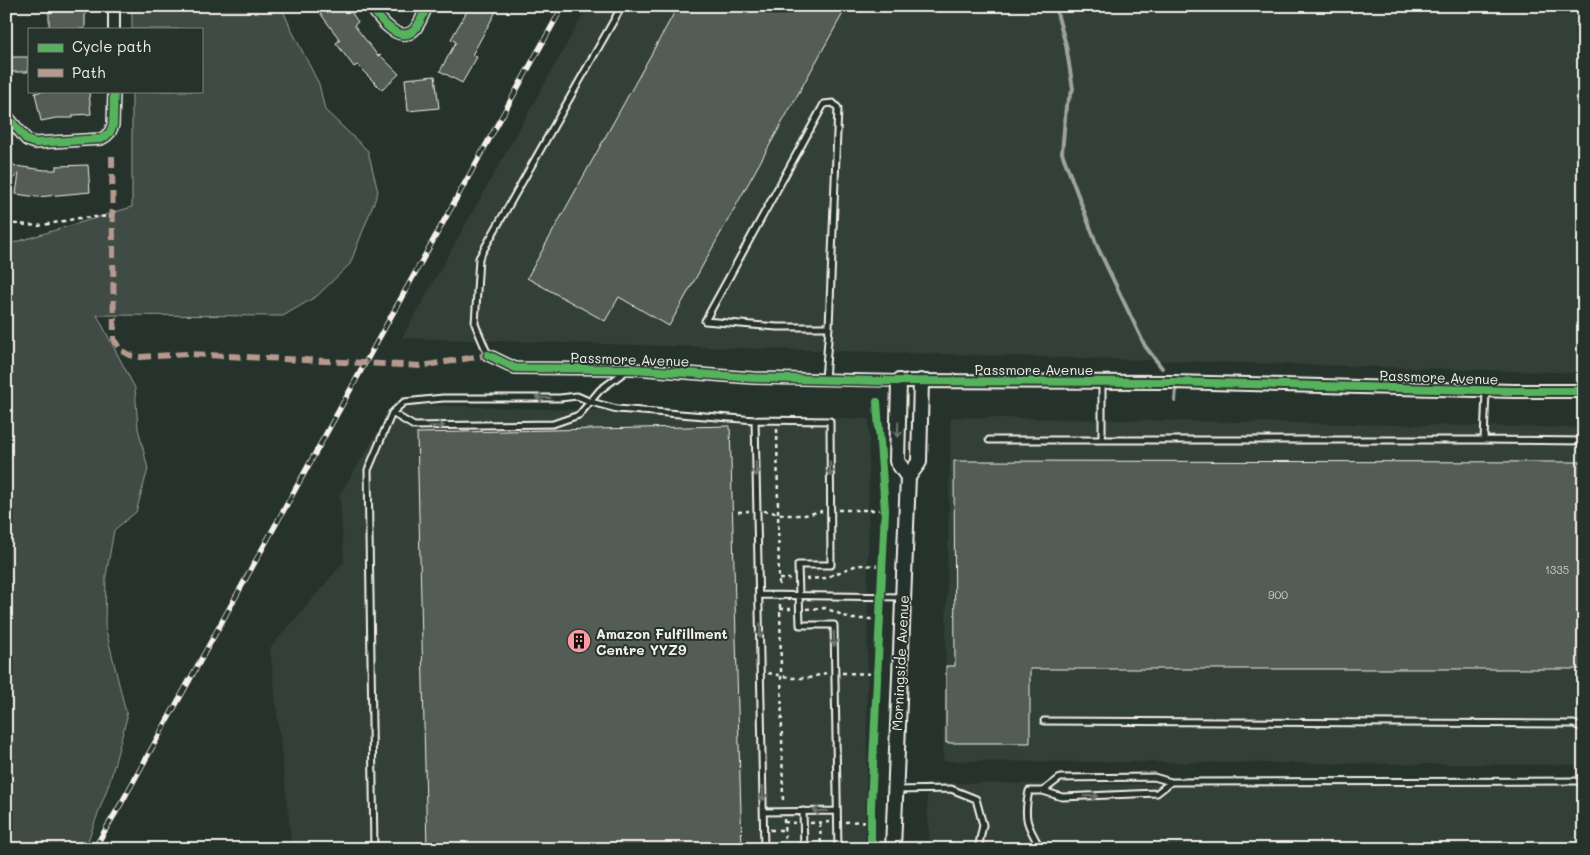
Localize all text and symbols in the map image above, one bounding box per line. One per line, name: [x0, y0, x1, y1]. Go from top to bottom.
legend: [28, 28, 202, 92]
text: Cycle path: [72, 36, 151, 56]
text: Path: [72, 62, 106, 82]
street label: Passmore Avenue: [570, 347, 690, 371]
street label: Passmore Avenue: [975, 360, 1093, 379]
street label: Passmore Avenue: [1379, 365, 1499, 389]
one-way arrow: [536, 393, 552, 403]
one-way arrow: [429, 421, 445, 430]
one-way arrow: [893, 422, 902, 438]
one-way arrow: [752, 460, 761, 476]
one-way arrow: [825, 461, 835, 477]
house number: 1335: [1545, 562, 1569, 577]
house number: 900: [1268, 587, 1288, 602]
street label: Morningside Avenue: [887, 595, 913, 731]
one-way arrow: [755, 623, 764, 639]
place label: Amazon Fulfillment Centre YYZ9: [596, 624, 728, 659]
building icon: Amazon Fulfillment Centre YYZ9: [566, 628, 592, 654]
one-way arrow: [829, 630, 839, 647]
one-way arrow: [758, 785, 768, 801]
one-way arrow: [1083, 791, 1099, 800]
one-way arrow: [812, 806, 828, 816]

